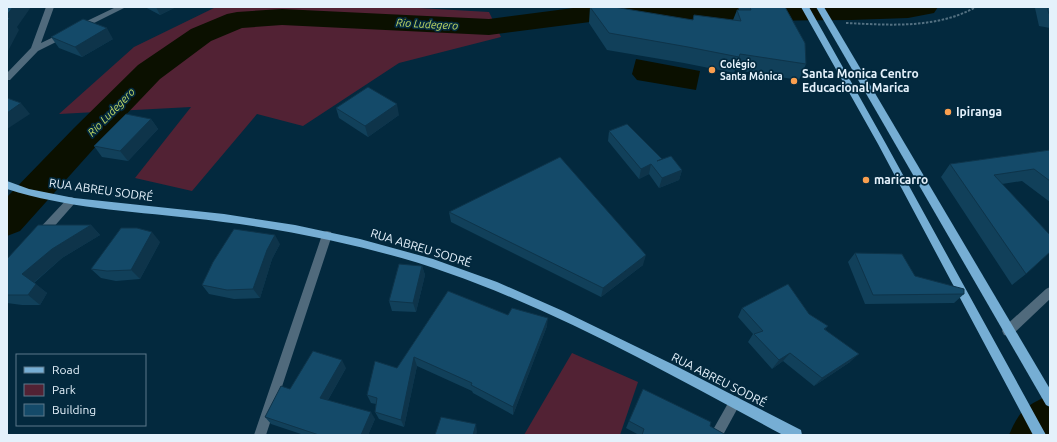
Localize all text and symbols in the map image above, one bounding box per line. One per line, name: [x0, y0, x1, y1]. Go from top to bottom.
water label: Rio Ludegero: [396, 16, 458, 32]
place label: Colégio Santa Mônica: [720, 59, 783, 82]
marker: Colégio Santa Mônica: [707, 65, 717, 75]
place label: Santa Monica Centro Educacional Marica: [802, 67, 919, 94]
marker: Santa Monica Centro Educacional Marica: [789, 76, 799, 86]
water label: Rio Ludegero: [85, 85, 137, 139]
place label: Ipiranga: [956, 105, 1002, 118]
marker: Ipiranga: [943, 107, 953, 117]
place label: maricarro: [874, 173, 928, 186]
marker: maricarro: [861, 175, 871, 185]
street label: RUA ABREU SODRÉ: [48, 176, 154, 203]
street label: RUA ABREU SODRÉ: [369, 226, 473, 269]
street label: RUA ABREU SODRÉ: [670, 350, 769, 409]
legend: [16, 354, 146, 426]
text: Road: [52, 363, 80, 376]
text: Park: [52, 383, 76, 396]
text: Building: [52, 403, 96, 416]

